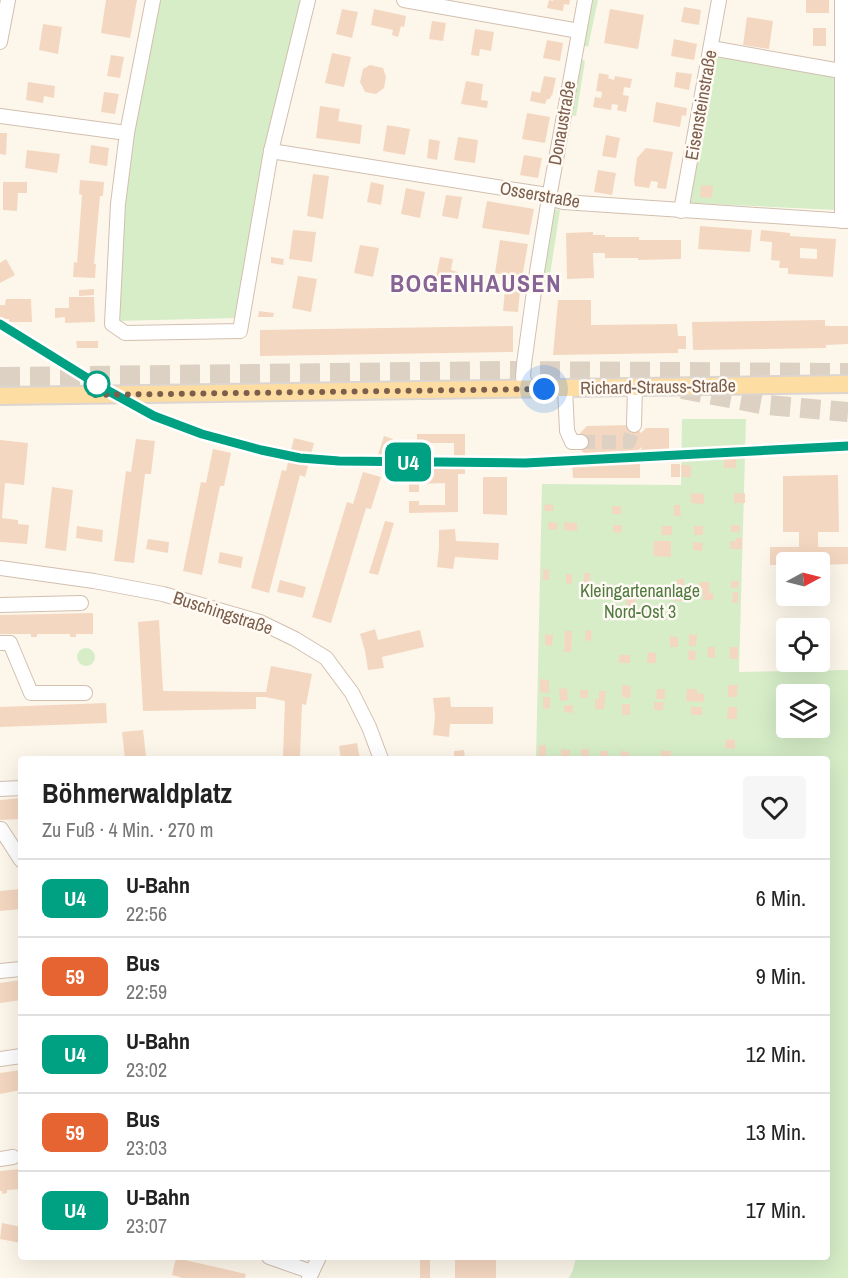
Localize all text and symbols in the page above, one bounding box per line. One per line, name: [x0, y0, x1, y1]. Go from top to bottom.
street label: Eisensteinstraße: [679, 48, 723, 162]
street label: Donaustraße: [542, 79, 581, 167]
street label: Osserstraße: [498, 175, 582, 214]
district label: BOGENHAUSEN: [390, 267, 562, 299]
unlabelled marker: [84, 371, 110, 397]
street label: Richard-Strauss-Straße: [580, 373, 736, 400]
your location: [529, 374, 559, 404]
line badge: U4: [381, 442, 435, 482]
text: U4: [397, 448, 419, 477]
north arrow: [776, 552, 830, 606]
map controls: [776, 552, 830, 738]
park label: Kleingartenanlage Nord-Ost 3: [580, 578, 700, 624]
street label: Buschingstraße: [170, 585, 276, 640]
button: locate: [776, 618, 830, 672]
button: layers: [776, 684, 830, 738]
text: Böhmerwaldplatz: [42, 774, 232, 812]
button: heart: [743, 776, 806, 839]
text: Zu Fuß · 4 Min. · 270 m: [42, 816, 213, 843]
text: U-Bahn: [126, 870, 190, 900]
text: 6 Min.: [756, 883, 806, 913]
text: U4: [64, 884, 86, 913]
text: 22:56: [126, 900, 167, 927]
text: Bus: [126, 948, 160, 978]
text: 9 Min.: [756, 961, 806, 991]
text: 59: [65, 962, 85, 991]
text: 22:59: [126, 978, 167, 1005]
text: U-Bahn: [126, 1026, 190, 1056]
text: 12 Min.: [746, 1039, 806, 1069]
text: U4: [64, 1040, 86, 1069]
text: 23:02: [126, 1056, 167, 1083]
text: Bus: [126, 1104, 160, 1134]
text: 13 Min.: [746, 1117, 806, 1147]
text: 59: [65, 1118, 85, 1147]
text: 23:03: [126, 1134, 167, 1161]
text: U-Bahn: [126, 1182, 190, 1212]
text: 17 Min.: [746, 1195, 806, 1225]
text: U4: [64, 1196, 86, 1225]
text: 23:07: [126, 1212, 167, 1239]

